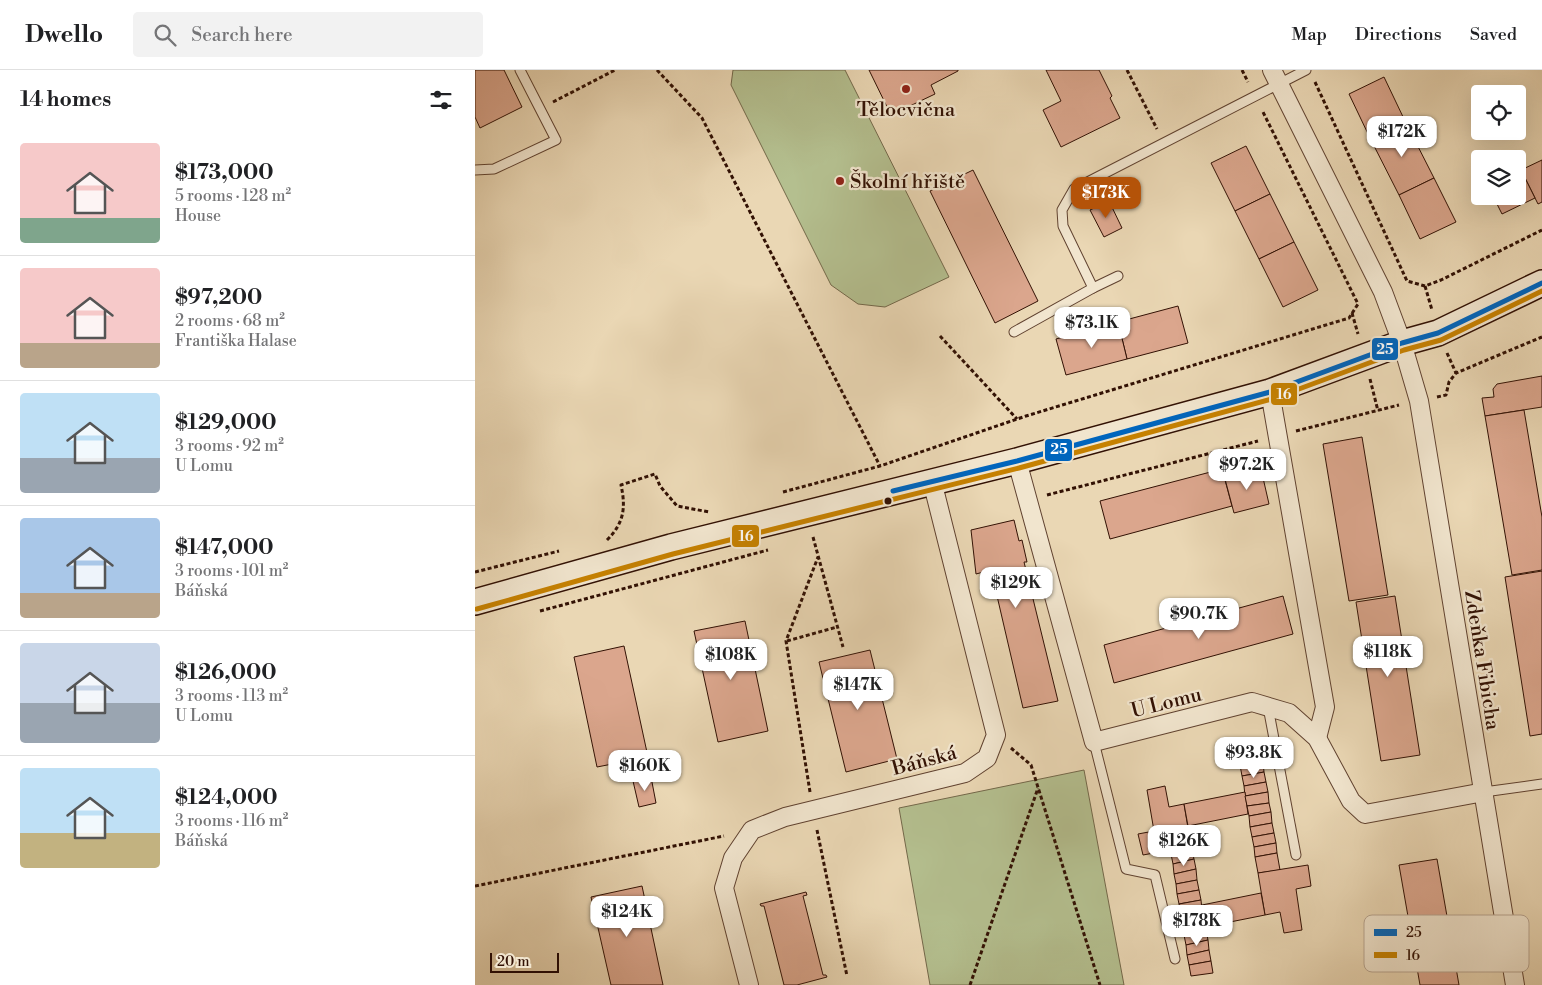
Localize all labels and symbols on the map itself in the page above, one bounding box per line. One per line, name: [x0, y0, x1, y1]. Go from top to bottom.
marker: Tělocvična: [900, 83, 912, 95]
place label: Tělocvična: [857, 98, 956, 123]
pin: $172K: [1367, 116, 1437, 158]
place label: Školní hřiště: [850, 169, 965, 195]
marker: Školní hřiště: [834, 175, 846, 187]
pin: $173K: [1071, 176, 1141, 219]
pin: $73.1K: [1051, 306, 1133, 349]
line badge: 25: [1371, 337, 1399, 361]
text: 25: [1376, 341, 1394, 359]
line badge: 16: [1270, 382, 1298, 406]
text: 16: [1276, 386, 1292, 404]
line badge: 25: [1044, 438, 1073, 462]
text: 25: [1050, 441, 1068, 459]
pin: $97.2K: [1206, 448, 1288, 491]
unlabelled marker: [883, 496, 893, 506]
line badge: 16: [731, 524, 760, 548]
text: 16: [738, 528, 754, 546]
pin: $129K: [981, 566, 1051, 609]
street label: Zdeňka Fibicha: [1458, 589, 1505, 733]
pin: $90.7K: [1158, 598, 1240, 640]
pin: $118K: [1353, 636, 1423, 678]
pin: $108K: [696, 638, 766, 681]
pin: $147K: [823, 668, 893, 711]
street label: U Lomu: [1128, 682, 1205, 724]
pin: $93.8K: [1213, 736, 1295, 779]
street label: Báňská: [888, 741, 960, 782]
pin: $160K: [610, 750, 680, 792]
pin: $126K: [1149, 824, 1219, 867]
pin: $124K: [592, 896, 662, 938]
pin: $178K: [1162, 904, 1232, 947]
legend: [1364, 915, 1529, 972]
text: 25: [1406, 924, 1422, 942]
text: 16: [1406, 947, 1421, 965]
scale bar: [490, 950, 559, 973]

